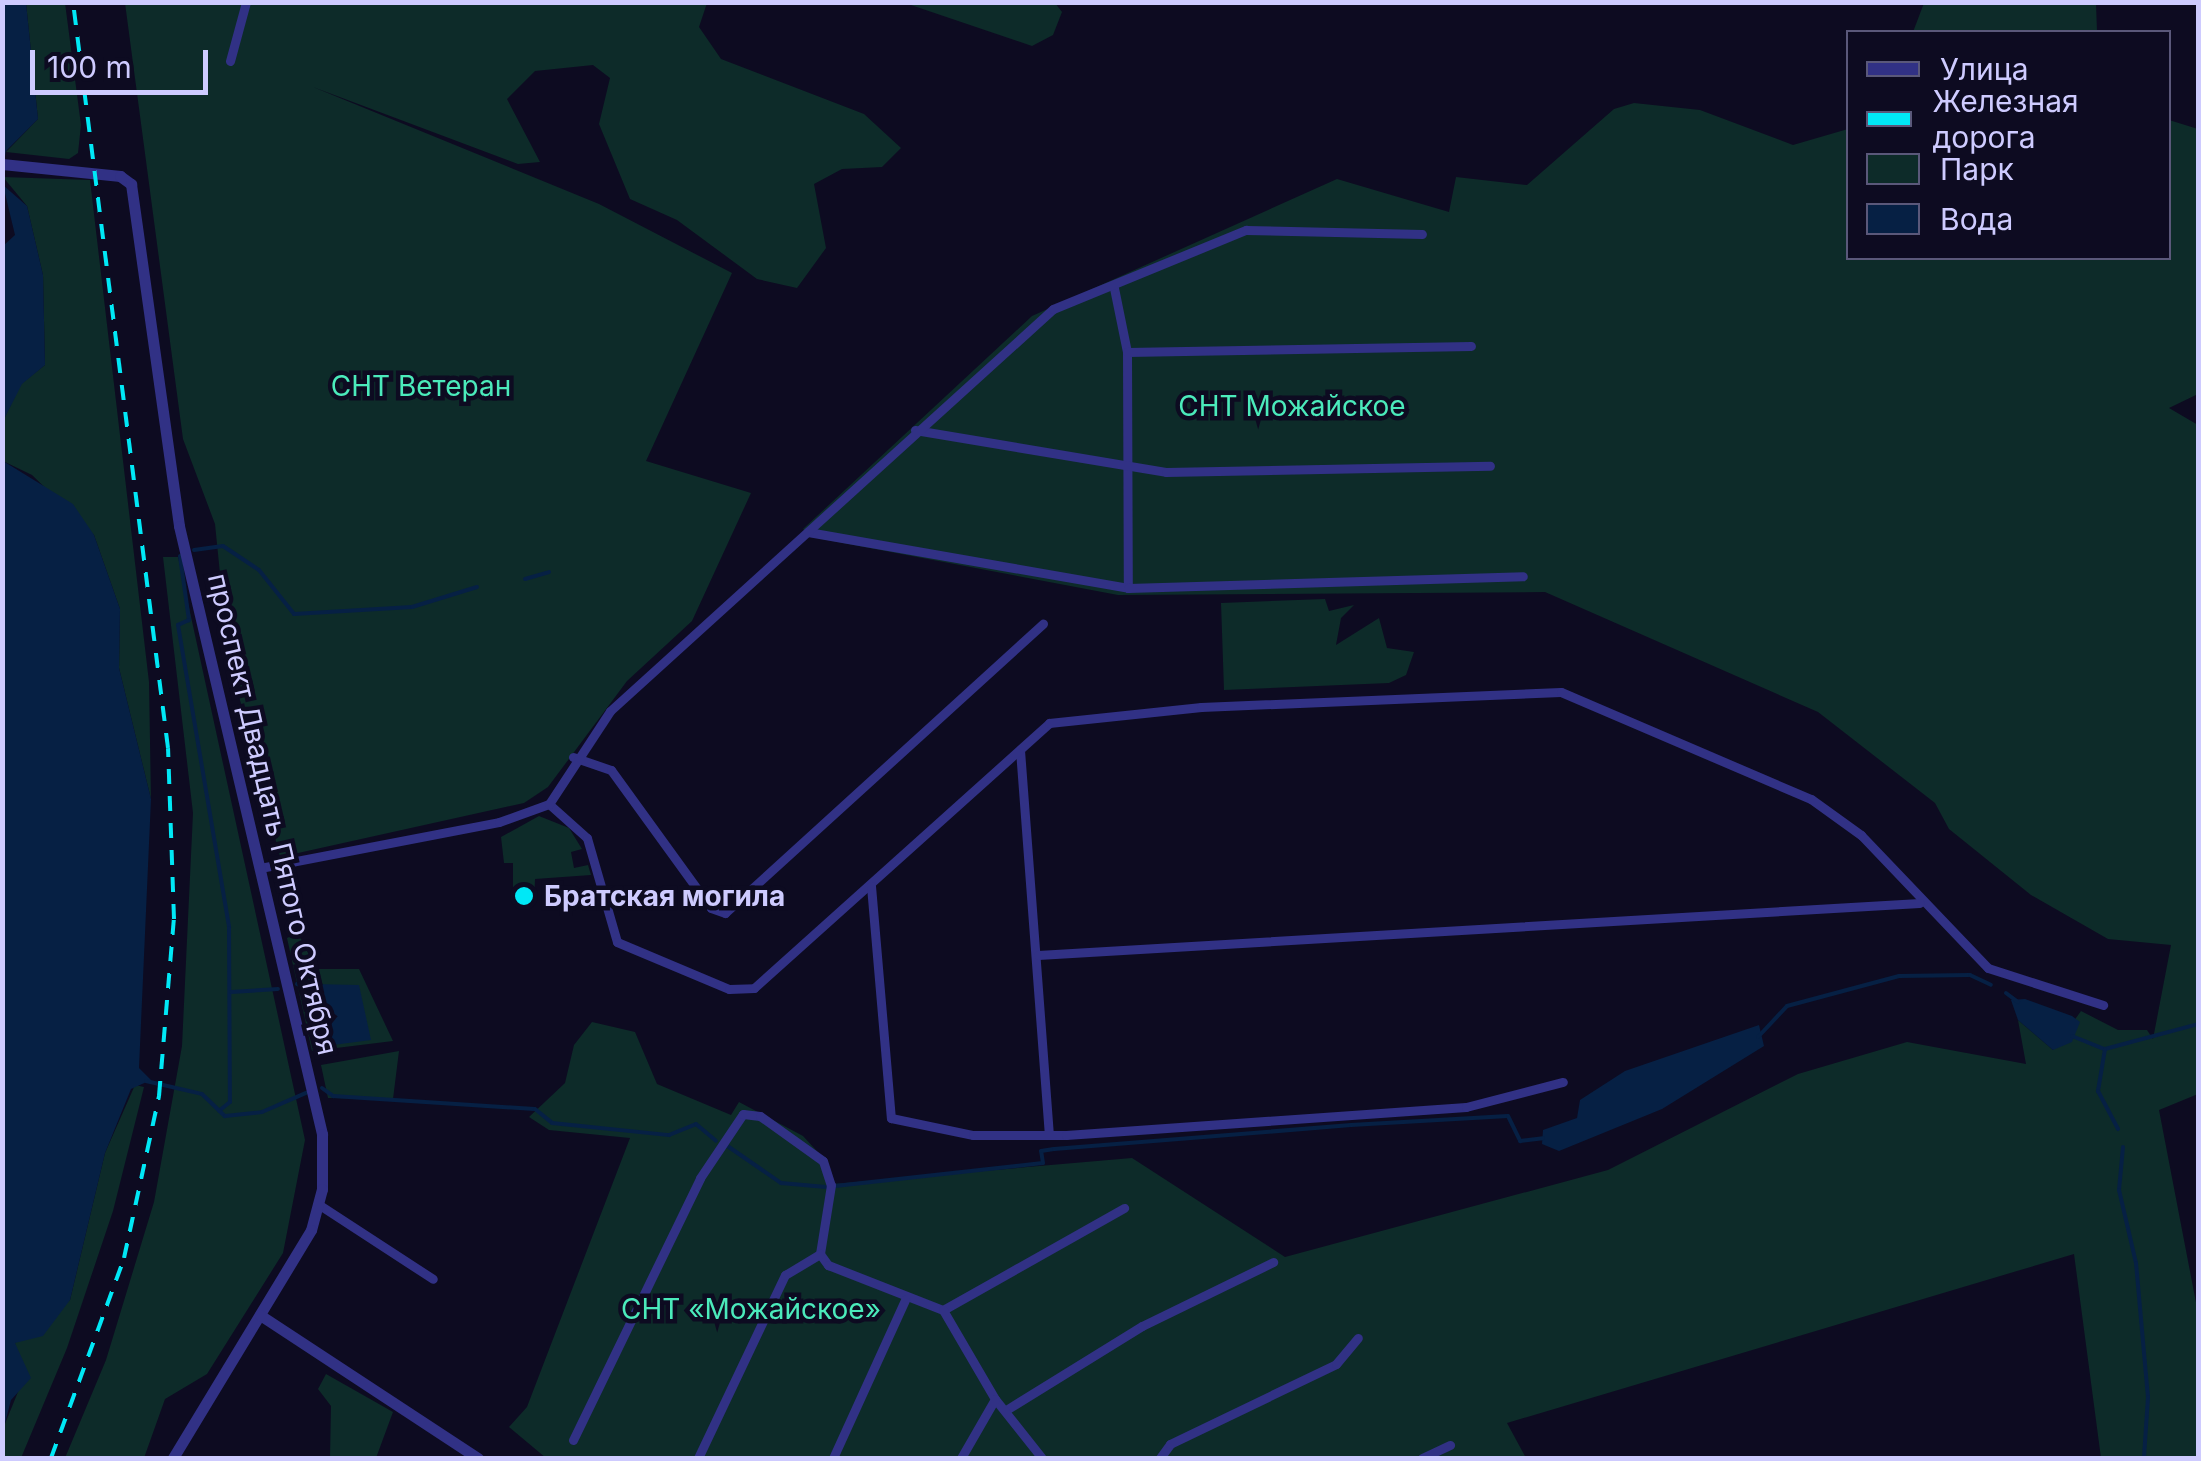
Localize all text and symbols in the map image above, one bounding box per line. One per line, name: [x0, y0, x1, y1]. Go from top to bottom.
scale bar: [35, 30, 212, 92]
legend: [1846, 30, 2171, 260]
text: 100 m: [47, 49, 132, 85]
text: Улица: [1940, 51, 2029, 87]
text: Железная дорога: [1932, 83, 2079, 155]
text: Парк: [1940, 151, 2014, 187]
text: Вода: [1940, 201, 2013, 237]
park label: СНТ Ветеран: [331, 369, 511, 403]
park label: СНТ Можайское: [1178, 389, 1406, 423]
street label: проспект Двадцать Пятого Октября: [201, 570, 345, 1058]
place label: Братская могила: [544, 879, 785, 913]
marker: Братская могила: [513, 885, 535, 907]
park label: СНТ «Можайское»: [621, 1292, 881, 1326]

